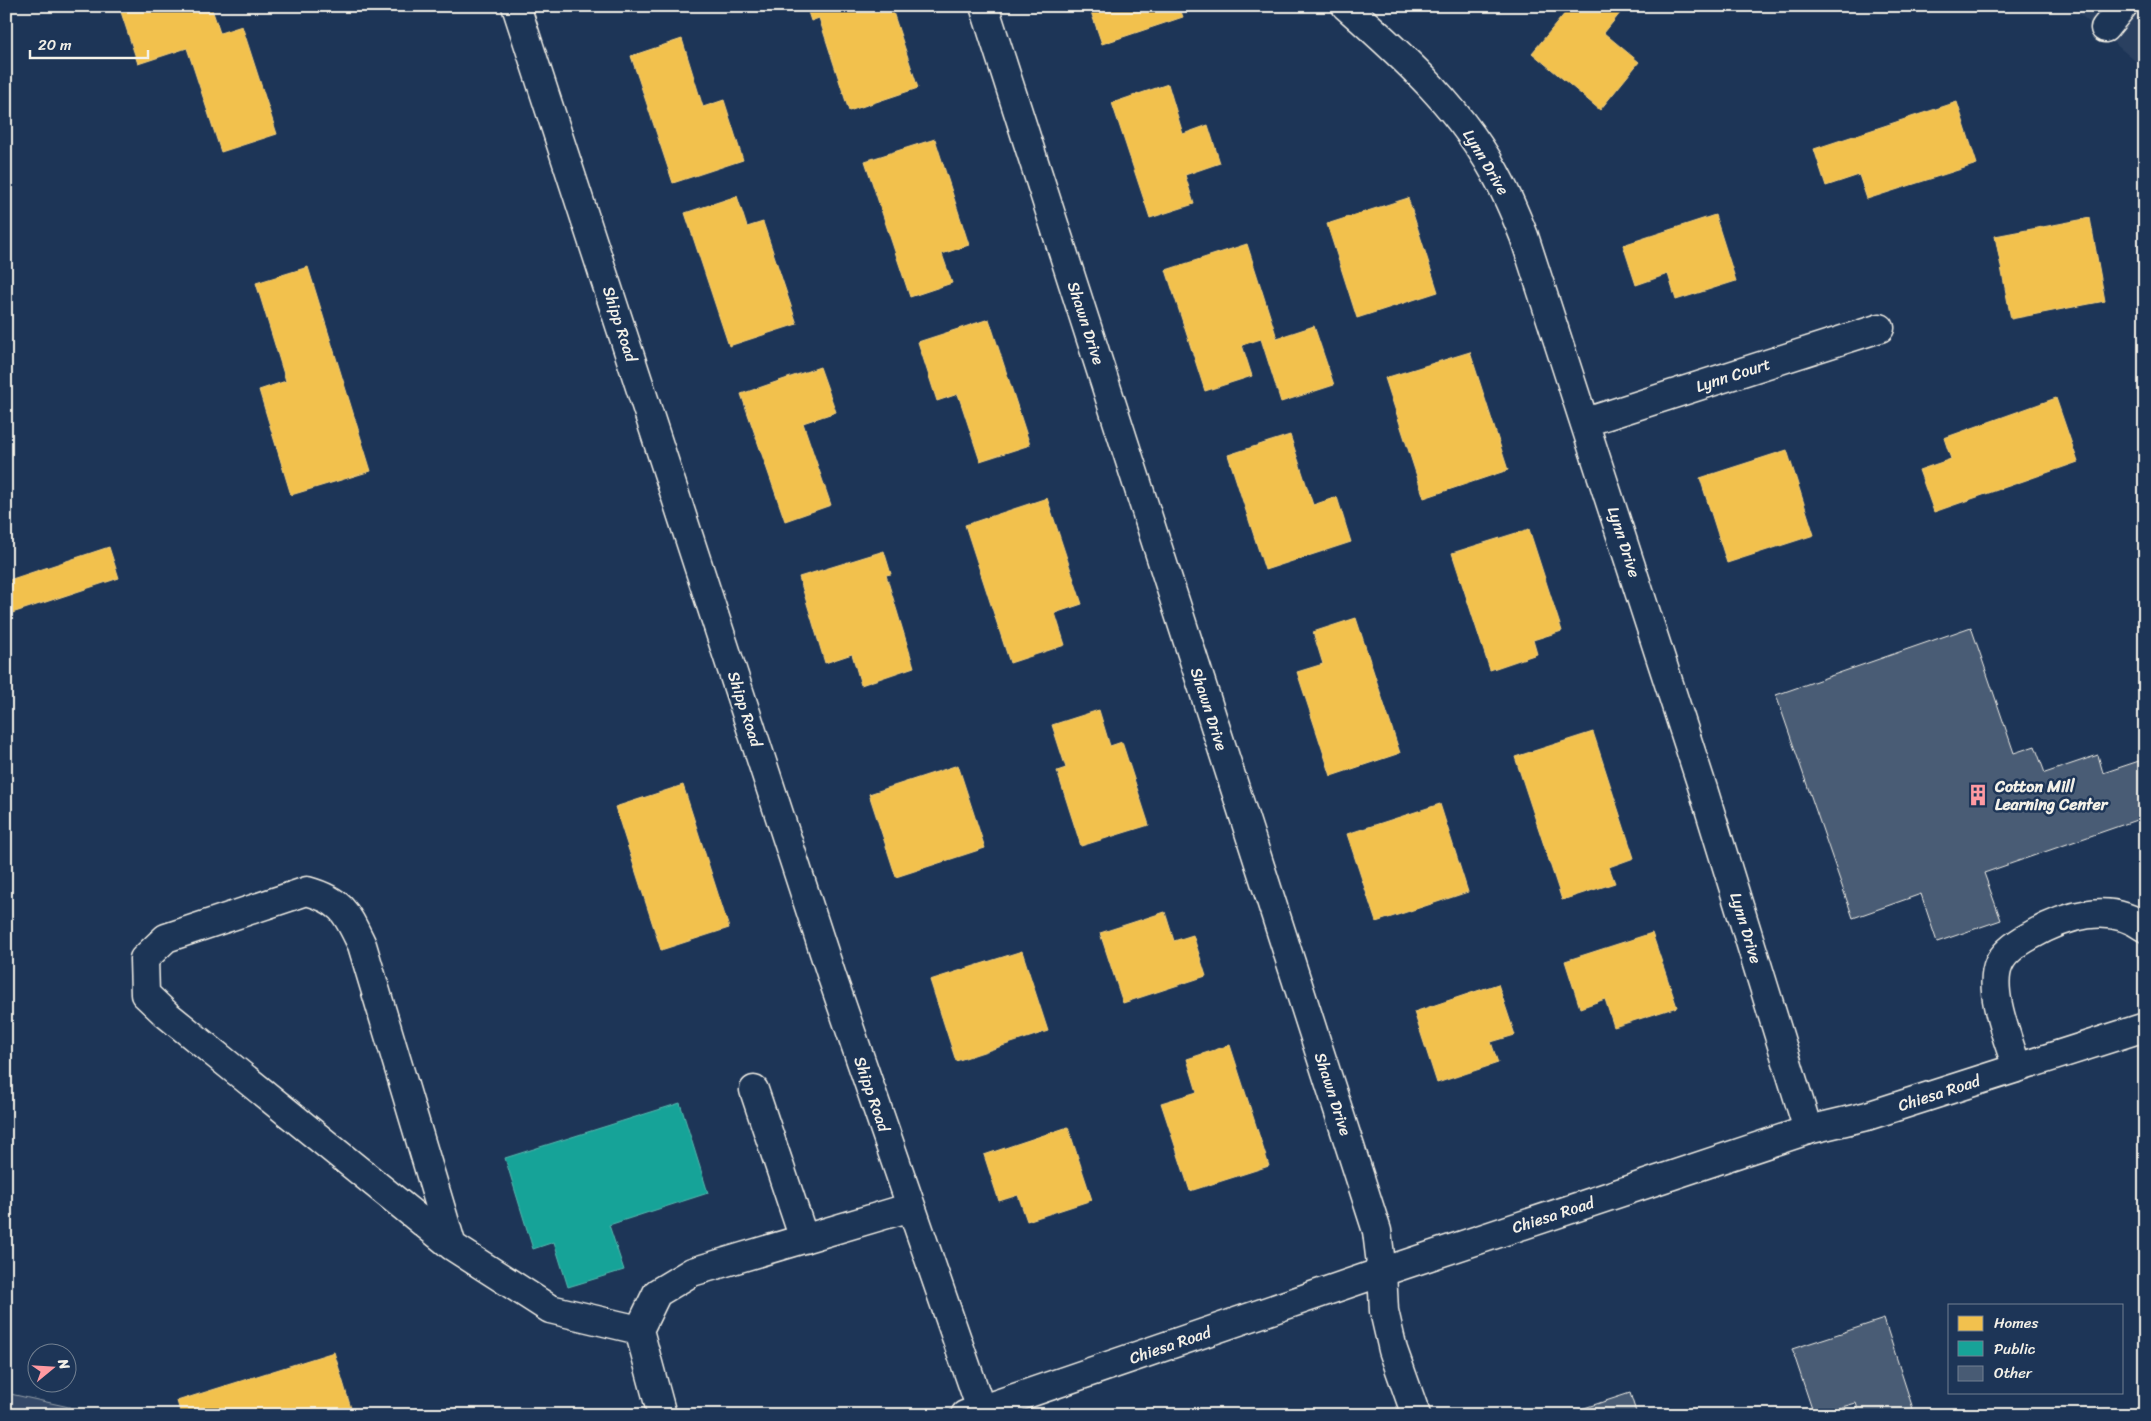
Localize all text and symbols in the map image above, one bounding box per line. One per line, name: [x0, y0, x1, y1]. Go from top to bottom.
scale bar: [30, 28, 148, 60]
text: 20 m: [38, 32, 72, 58]
street label: Lynn Drive: [1455, 123, 1517, 201]
street label: Shawn Drive: [1059, 278, 1113, 369]
street label: Shipp Road: [594, 282, 646, 367]
street label: Lynn Court: [1692, 349, 1774, 401]
street label: Lynn Drive: [1599, 503, 1649, 581]
street label: Shawn Drive: [1182, 664, 1236, 755]
street label: Shipp Road: [719, 667, 771, 752]
place label: Cotton Mill Learning Center: [1994, 772, 2109, 819]
building icon: Cotton Mill Learning Center: [1965, 782, 1991, 808]
street label: Lynn Drive: [1721, 889, 1771, 967]
street label: Shawn Drive: [1306, 1049, 1360, 1140]
street label: Shipp Road: [846, 1052, 899, 1137]
street label: Chiesa Road: [1894, 1066, 1985, 1120]
street label: Chiesa Road: [1508, 1188, 1599, 1242]
legend: [1948, 1304, 2124, 1394]
text: Homes: [1994, 1310, 2038, 1336]
street label: Chiesa Road: [1125, 1317, 1216, 1373]
text: Public: [1994, 1336, 2036, 1362]
north arrow: [28, 1344, 78, 1394]
text: N: [50, 1355, 77, 1373]
text: Other: [1994, 1360, 2033, 1386]

